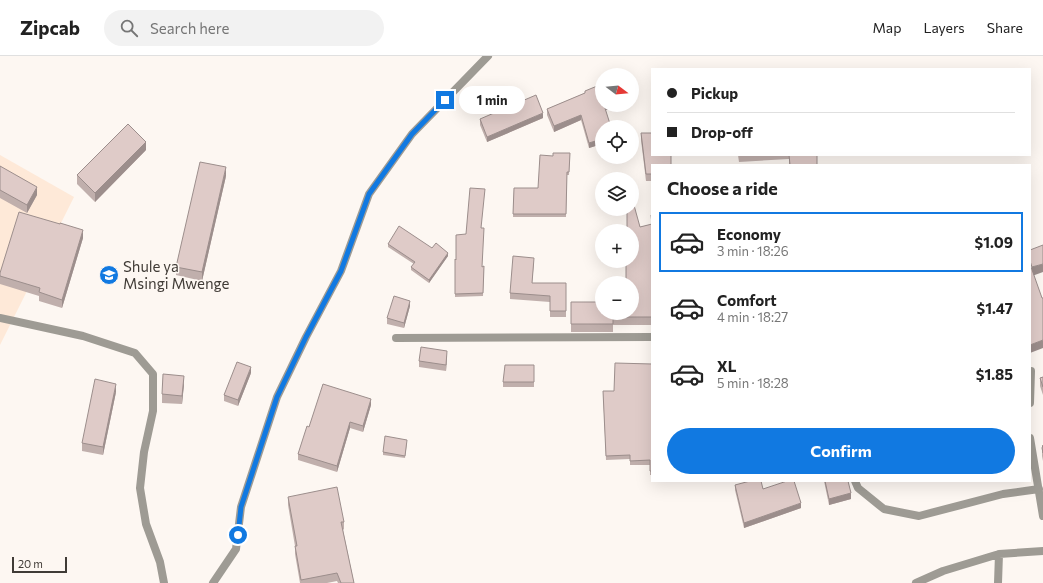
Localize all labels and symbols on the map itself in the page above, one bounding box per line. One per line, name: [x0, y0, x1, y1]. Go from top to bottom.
north arrow: [595, 68, 639, 112]
callout: 1 min: [459, 86, 525, 114]
route end: [436, 91, 454, 109]
place label: Shule ya Msingi Mwenge: [123, 257, 230, 292]
school or university icon: Shule ya Msingi Mwenge: [98, 264, 120, 286]
route start: [229, 526, 247, 544]
scale bar: [12, 555, 67, 574]

